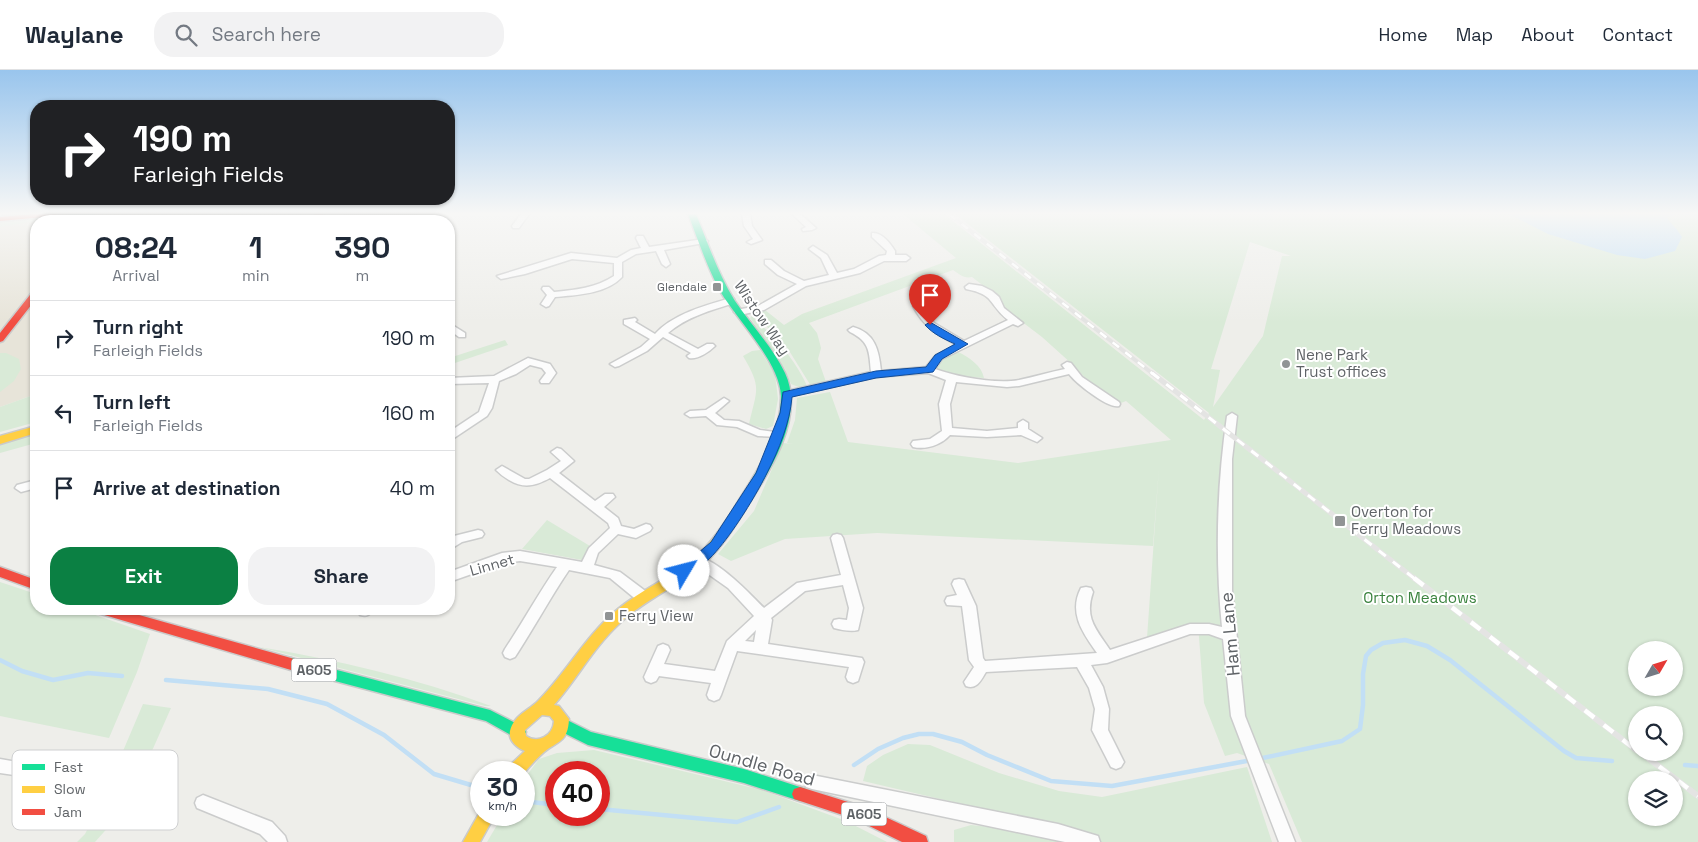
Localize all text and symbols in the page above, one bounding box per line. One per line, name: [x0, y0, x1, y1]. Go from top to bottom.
search box: [154, 12, 504, 57]
text: Waylane: [25, 19, 124, 50]
icon: search: [172, 21, 200, 49]
text: Search here: [212, 22, 321, 47]
text: Home: [1379, 23, 1428, 46]
text: Map: [1456, 23, 1493, 46]
text: About: [1521, 23, 1575, 46]
text: Contact: [1603, 23, 1673, 46]
text: 190 m: [133, 117, 232, 161]
icon: right: [50, 120, 115, 185]
text: Farleigh Fields: [133, 160, 284, 188]
text: 08:24: [95, 228, 177, 267]
text: 1: [249, 228, 263, 267]
text: 390: [334, 228, 390, 267]
text: Arrival: [112, 265, 160, 286]
text: min: [242, 265, 270, 286]
text: m: [355, 265, 369, 286]
pin: [909, 274, 951, 325]
street label: Wistow Way: [730, 276, 795, 359]
place label: Glendale: [657, 279, 707, 295]
marker: Glendale: [711, 281, 723, 293]
icon: arrive: [916, 281, 944, 309]
text: Turn right: [93, 315, 183, 340]
icon: right: [50, 324, 78, 352]
text: 190 m: [382, 326, 435, 351]
text: Farleigh Fields: [93, 340, 203, 361]
place label: Nene Park Trust offices: [1296, 345, 1387, 381]
marker: Nene Park Trust offices: [1280, 358, 1292, 370]
text: Turn left: [93, 390, 171, 415]
icon: left: [50, 399, 78, 427]
text: 160 m: [382, 401, 435, 426]
text: Farleigh Fields: [93, 415, 203, 436]
icon: arrive: [50, 474, 78, 502]
text: Arrive at destination: [93, 476, 281, 501]
text: 40 m: [390, 476, 435, 501]
place label: Overton for Ferry Meadows: [1351, 502, 1461, 538]
marker: Overton for Ferry Meadows: [1333, 514, 1347, 528]
position arrow: [657, 544, 709, 596]
button: Exit: [50, 547, 238, 605]
button: Share: [248, 547, 435, 605]
street label: Linnet: [467, 549, 517, 580]
park label: Orton Meadows: [1363, 588, 1477, 607]
street label: Ham Lane: [1214, 591, 1245, 677]
place label: Ferry View: [619, 606, 694, 625]
marker: Ferry View: [603, 610, 615, 622]
north arrow: [1628, 641, 1682, 696]
map controls: [1628, 641, 1683, 826]
road number: A605: [292, 658, 336, 682]
button: search: [1628, 706, 1683, 761]
street label: Oundle Road: [706, 738, 818, 791]
legend: [12, 750, 178, 830]
text: Fast: [54, 758, 83, 776]
speed limit sign: 40: [545, 761, 610, 826]
text: 30: [487, 771, 518, 803]
button: layers: [1628, 771, 1683, 826]
text: Slow: [54, 780, 86, 798]
text: km/h: [488, 798, 517, 814]
road number: A605: [842, 802, 886, 826]
text: Jam: [54, 803, 82, 821]

